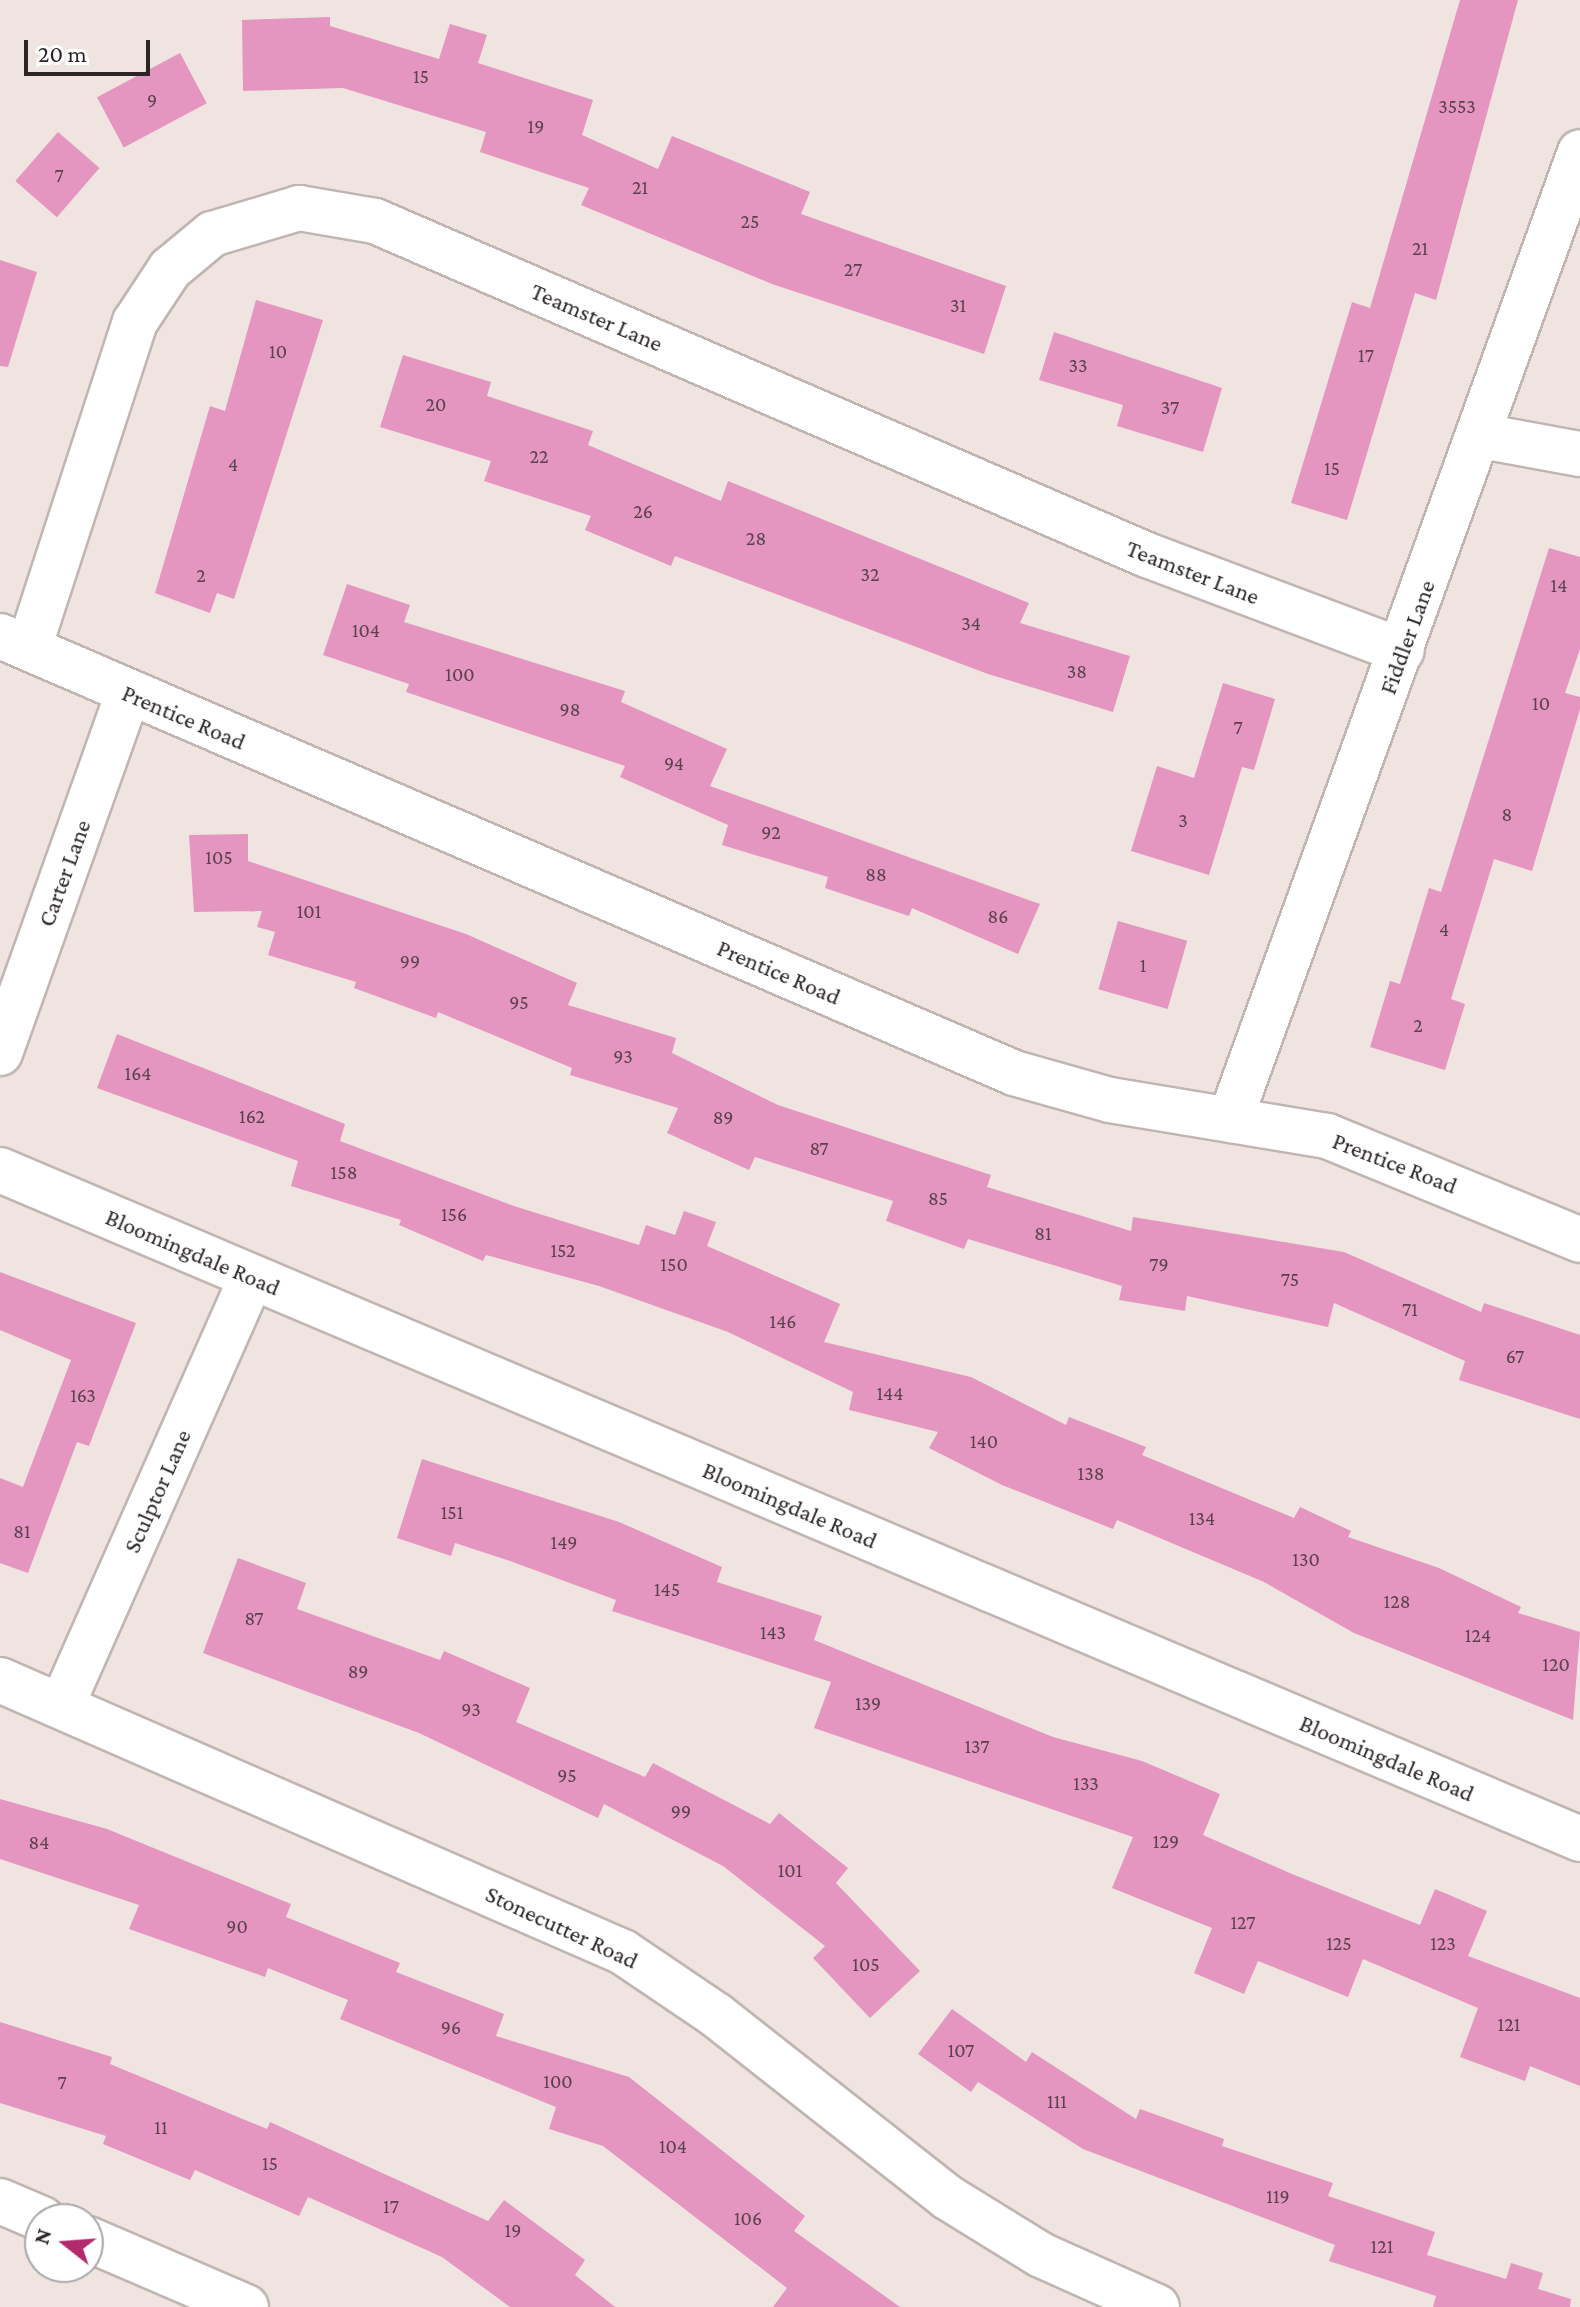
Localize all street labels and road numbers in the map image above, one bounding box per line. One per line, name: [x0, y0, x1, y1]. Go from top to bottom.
street label: Teamster Lane: [527, 276, 667, 358]
street label: Teamster Lane: [1122, 533, 1264, 611]
street label: Fiddler Lane: [1373, 576, 1441, 698]
street label: Prentice Road: [118, 678, 250, 756]
street label: Carter Lane: [31, 816, 97, 930]
street label: Prentice Road: [713, 933, 845, 1011]
street label: Prentice Road: [1329, 1126, 1461, 1200]
street label: Bloomingdale Road: [101, 1202, 285, 1302]
street label: Sculptor Lane: [117, 1425, 197, 1557]
street label: Bloomingdale Road: [698, 1455, 882, 1555]
street label: Bloomingdale Road: [1295, 1708, 1479, 1808]
street label: Stonecutter Road: [481, 1879, 643, 1975]

